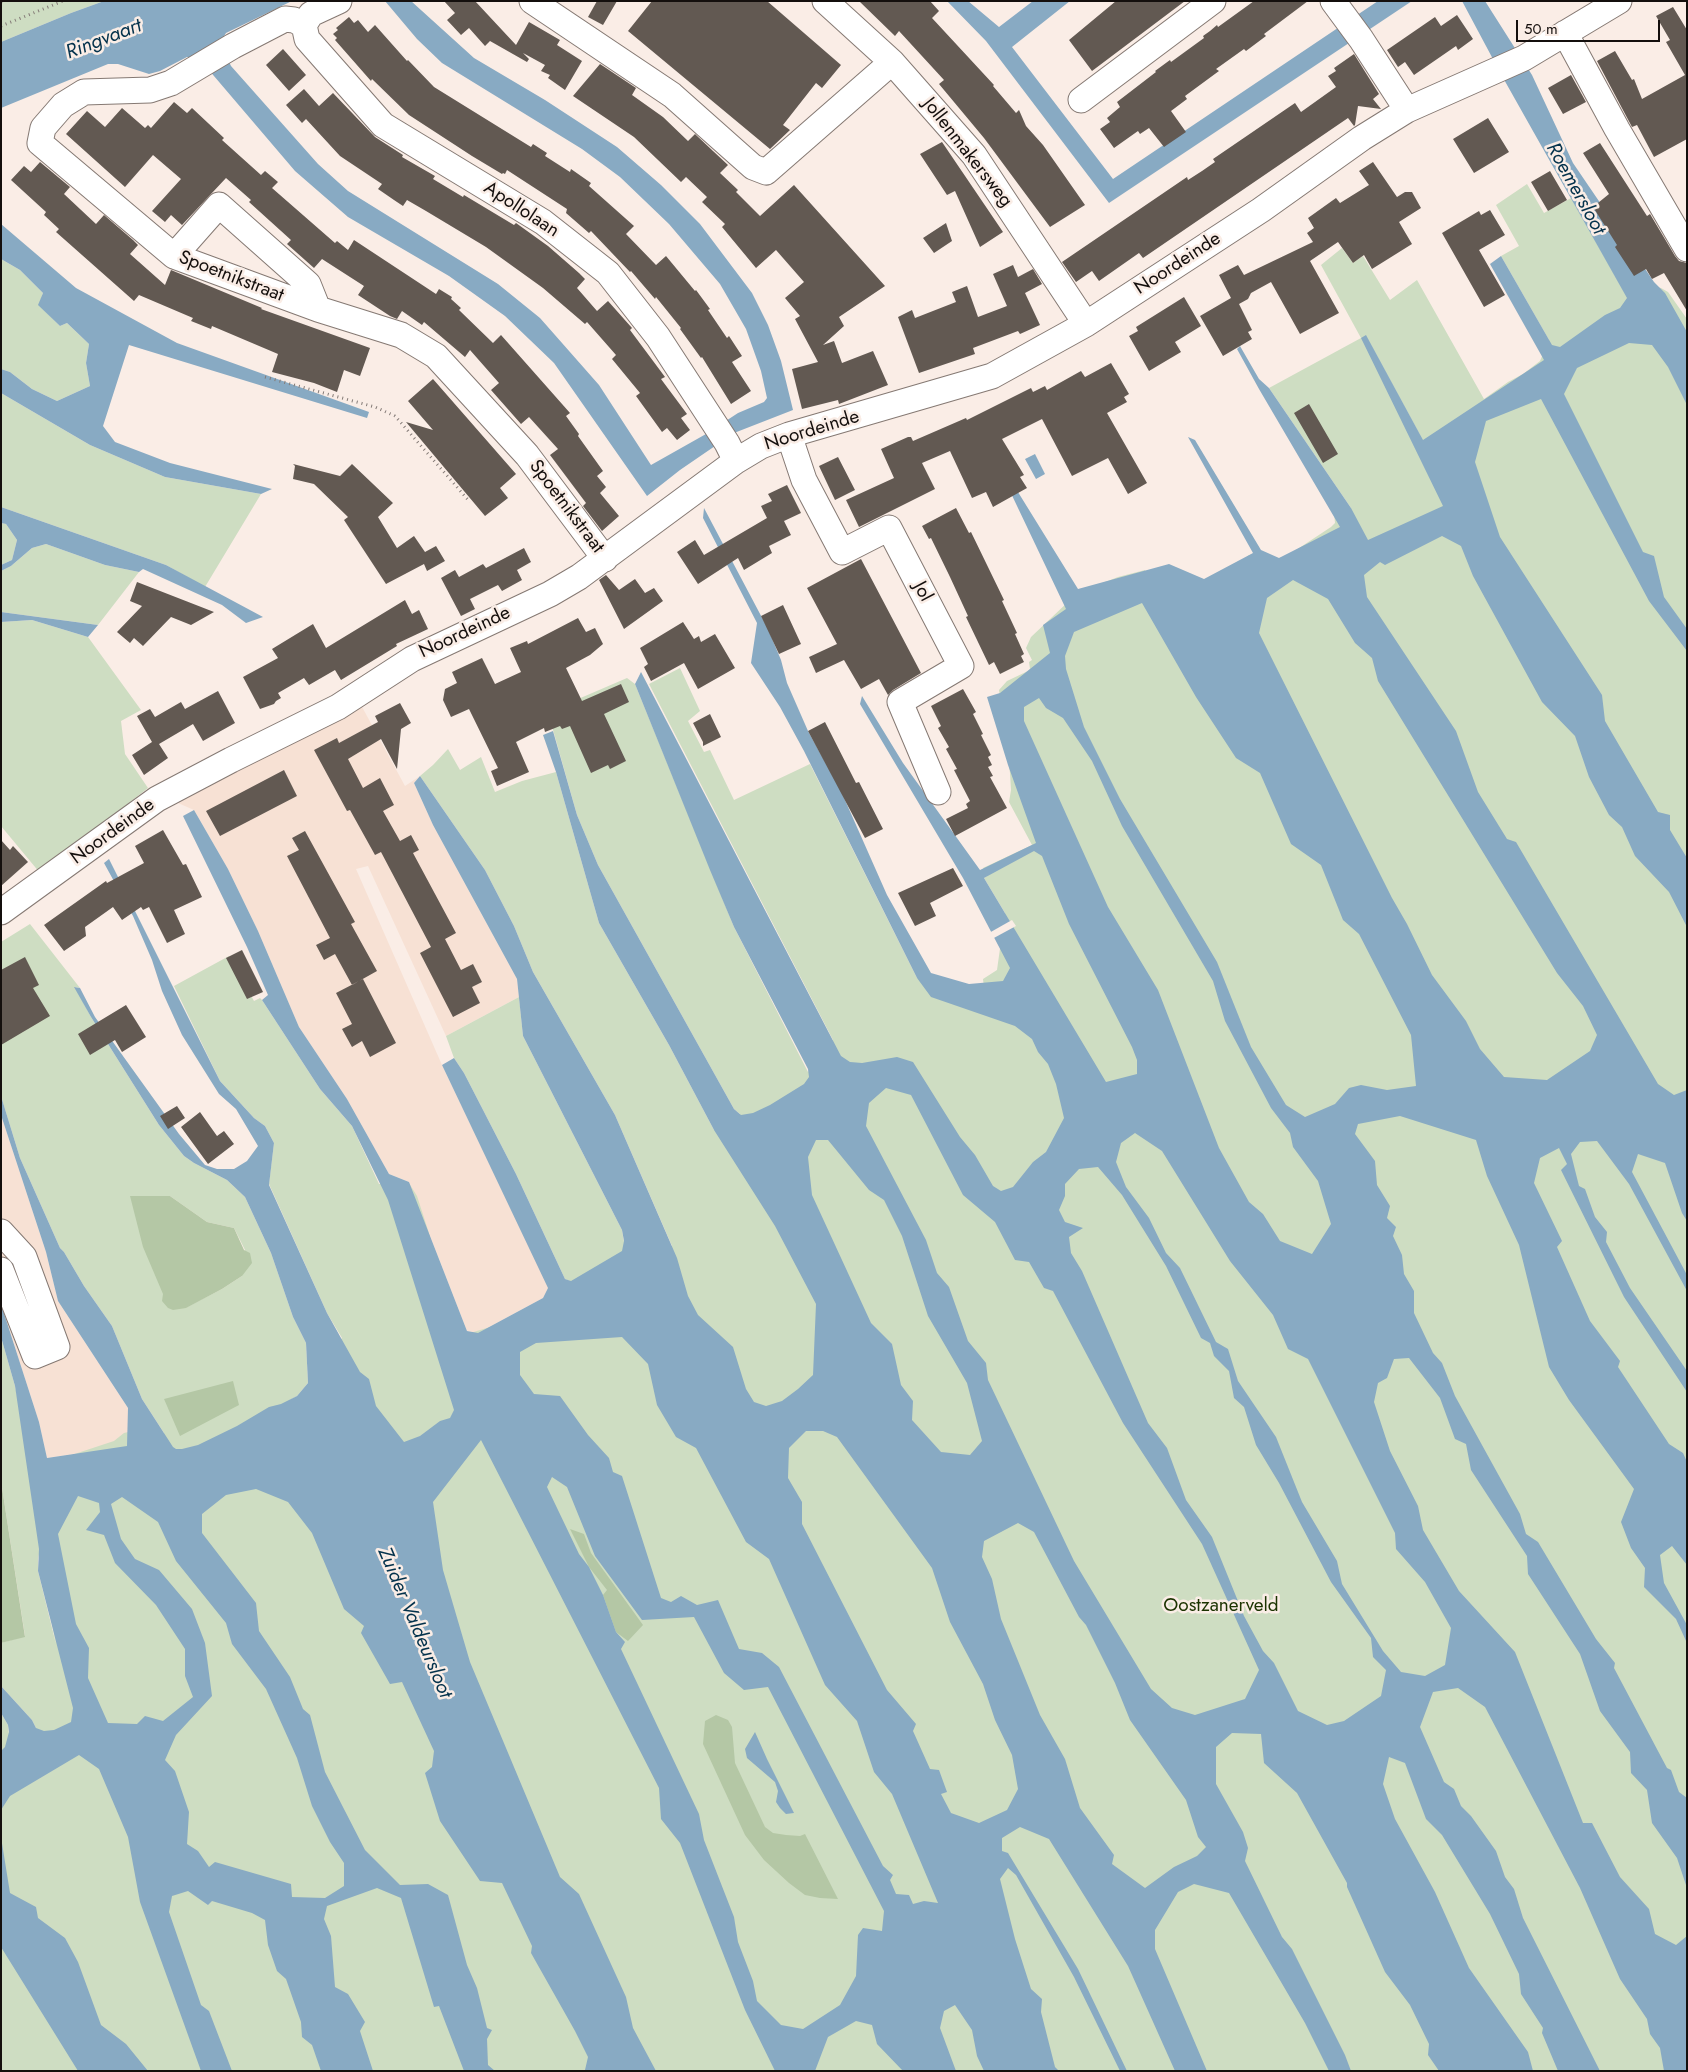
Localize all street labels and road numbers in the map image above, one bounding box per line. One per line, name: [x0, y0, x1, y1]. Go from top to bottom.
street label: Jollenmakersweg: [917, 94, 1017, 212]
street label: Apollolaan: [479, 177, 563, 243]
street label: Noordeinde: [1131, 228, 1225, 300]
street label: Spoetnikstraat: [175, 247, 287, 307]
street label: Noordeinde: [762, 406, 862, 456]
street label: Spoetnikstraat: [524, 456, 608, 558]
street label: Jol: [907, 578, 937, 606]
street label: Noordeinde: [416, 602, 514, 664]
street label: Noordeinde: [67, 794, 159, 870]

